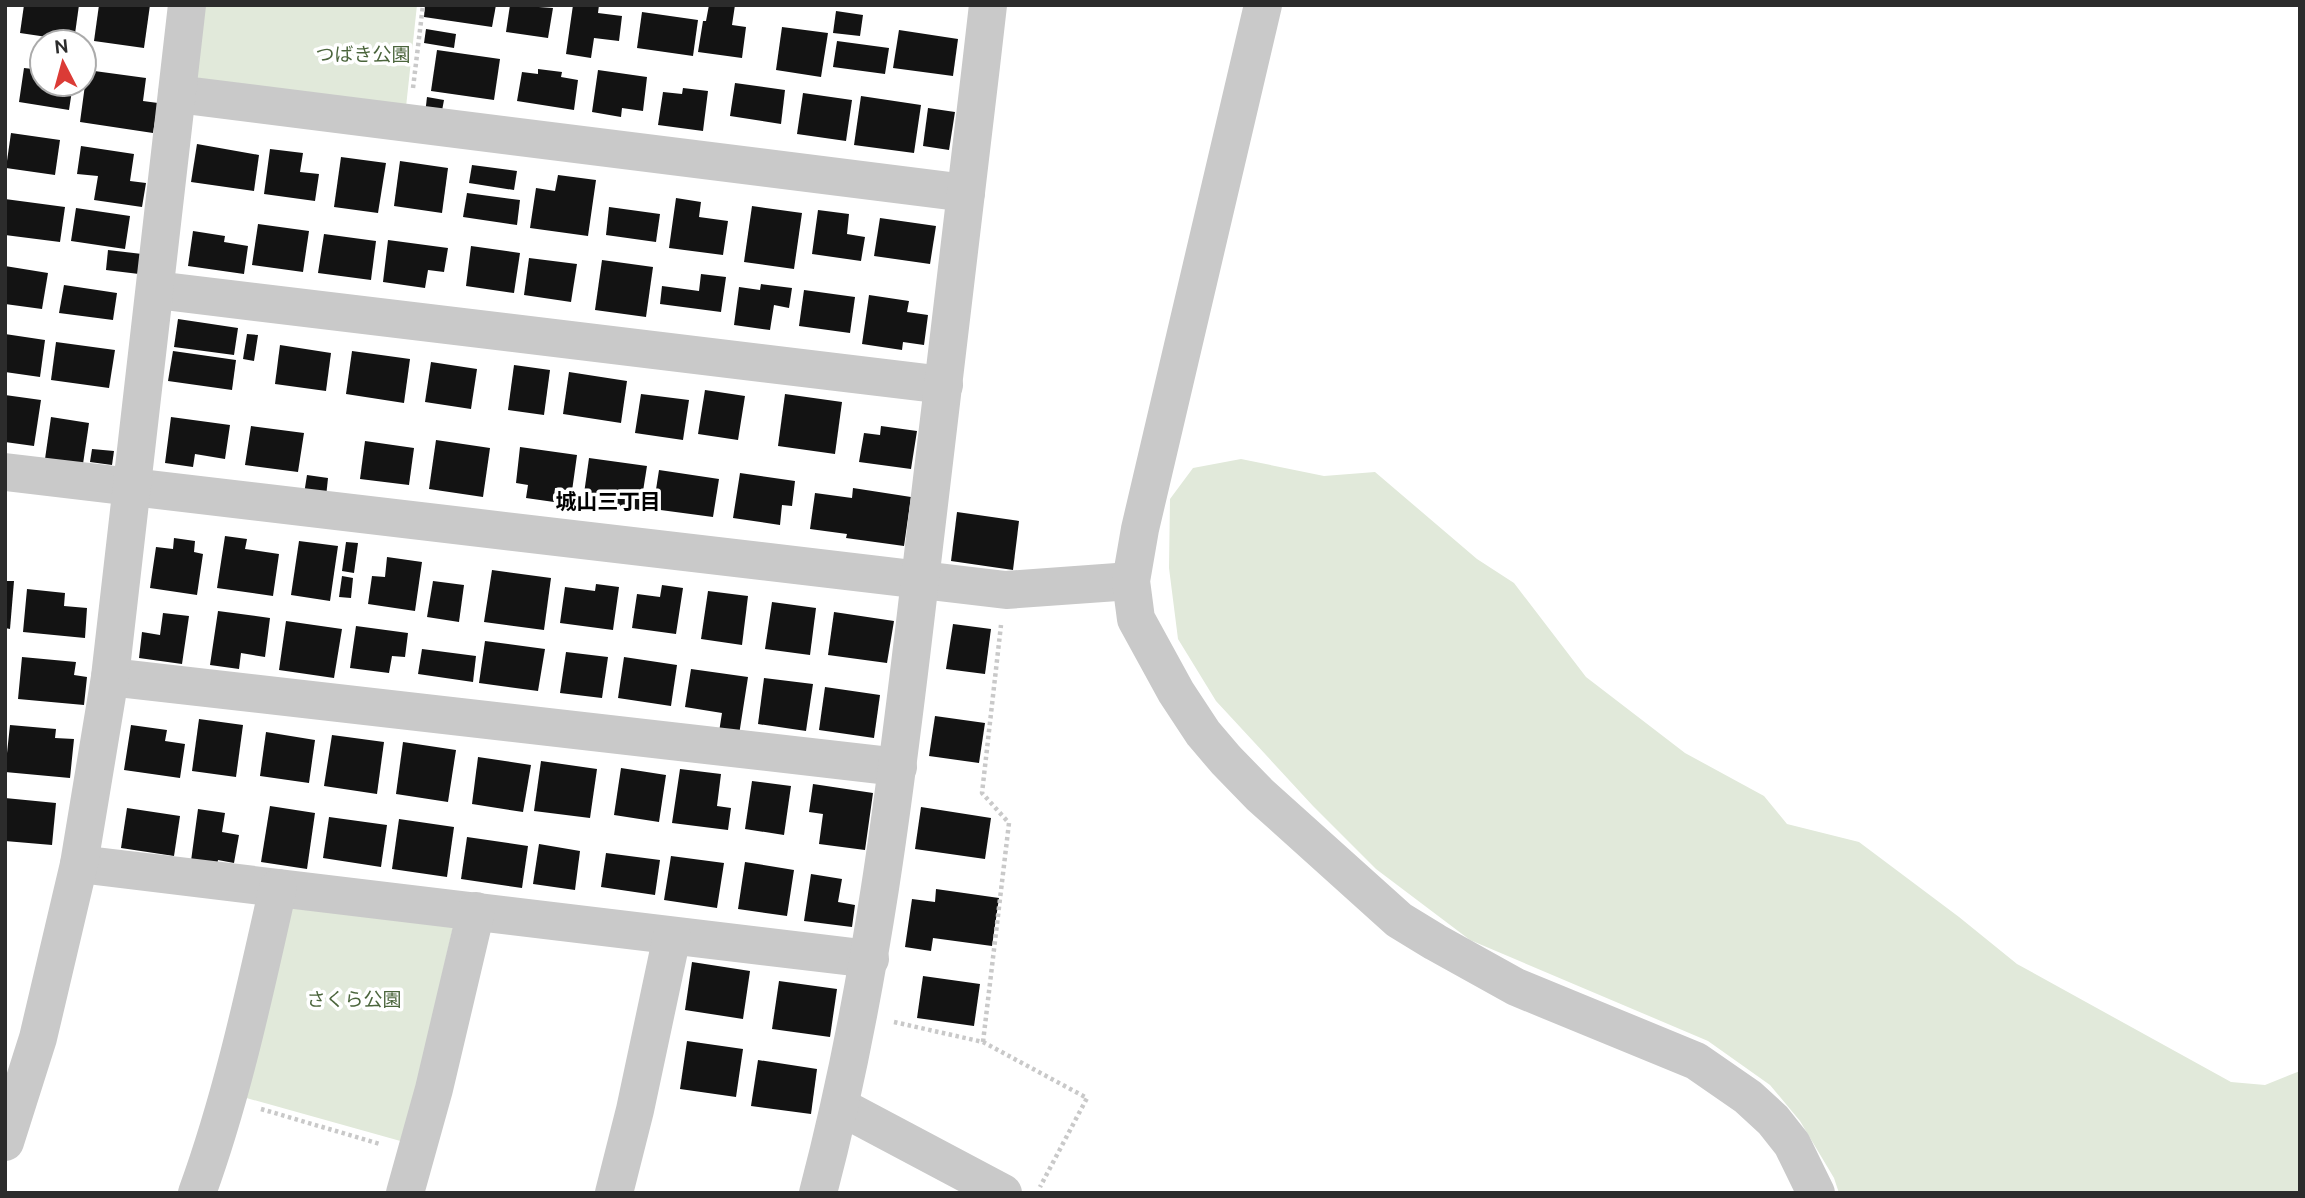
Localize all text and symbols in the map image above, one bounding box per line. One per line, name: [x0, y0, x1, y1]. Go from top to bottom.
north arrow: [28, 28, 98, 98]
text: N: [53, 34, 69, 58]
park label: つばき公園: [315, 43, 411, 65]
district label: 城山三丁目: [556, 489, 661, 513]
park label: さくら公園: [306, 988, 402, 1010]

